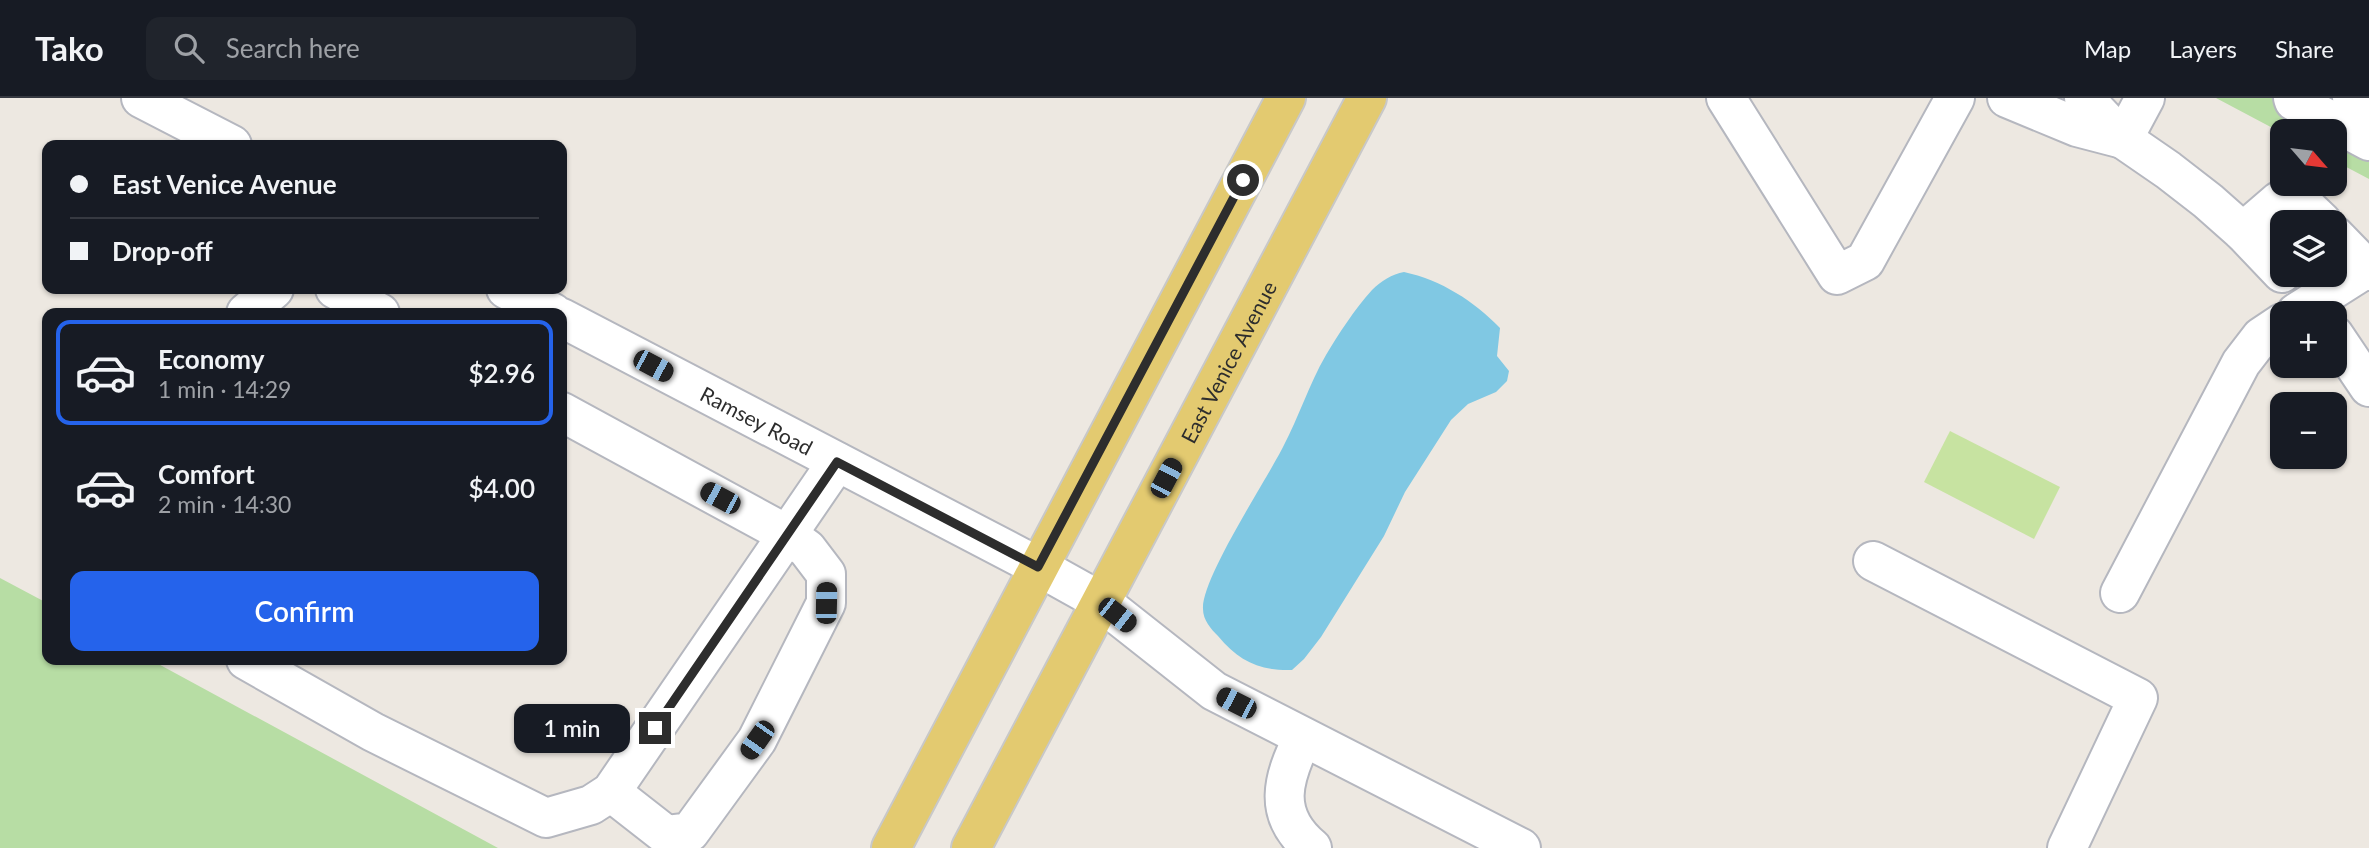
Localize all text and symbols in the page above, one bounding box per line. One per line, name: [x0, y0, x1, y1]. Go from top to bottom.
search box: [146, 17, 636, 80]
text: Tako: [35, 28, 104, 68]
icon: search: [170, 29, 208, 67]
text: Search here: [226, 32, 360, 64]
text: Map: [2084, 34, 2131, 63]
text: Layers: [2169, 34, 2237, 63]
text: Share: [2275, 34, 2334, 63]
north arrow: [2270, 119, 2347, 196]
map controls: [2270, 119, 2347, 469]
route start: [1227, 164, 1259, 196]
text: East Venice Avenue: [112, 168, 337, 200]
button: layers: [2270, 210, 2347, 287]
text: Drop-off: [112, 235, 213, 267]
street label: East Venice Avenue: [1175, 276, 1281, 447]
button: +: [2270, 301, 2347, 378]
icon: car: [74, 341, 137, 404]
text: Economy: [158, 343, 264, 375]
car: [630, 347, 677, 385]
text: $2.96: [469, 357, 535, 389]
text: 1 min · 14:29: [158, 375, 291, 403]
street label: Ramsey Road: [697, 380, 817, 459]
button: −: [2270, 392, 2347, 469]
car: [1147, 455, 1186, 501]
icon: car: [74, 456, 137, 519]
text: Comfort: [158, 458, 255, 490]
text: $4.00: [469, 472, 535, 504]
car: [697, 479, 744, 517]
text: 2 min · 14:30: [158, 490, 291, 518]
button: Confirm: [70, 571, 539, 651]
car: [816, 582, 837, 624]
car: [1094, 594, 1141, 636]
car: [1213, 684, 1260, 722]
callout: 1 min: [515, 704, 630, 752]
route end: [639, 712, 671, 744]
text: 1 min: [544, 714, 600, 742]
car: [737, 717, 778, 763]

